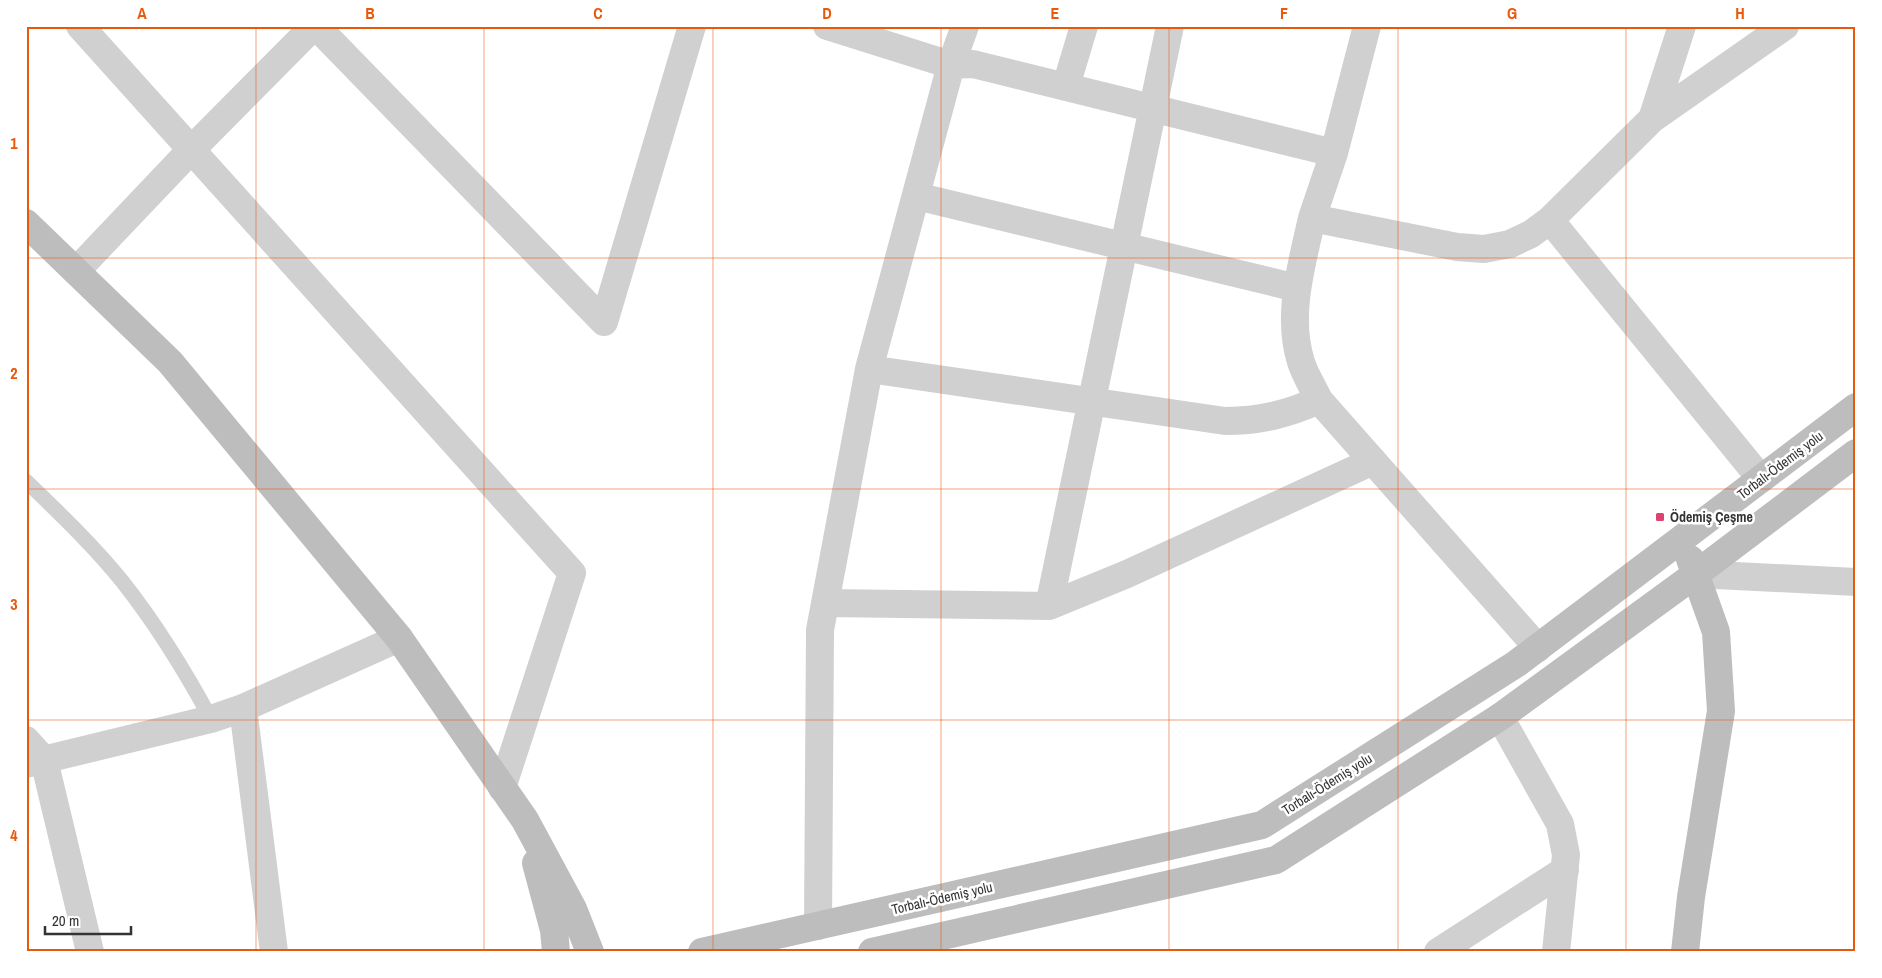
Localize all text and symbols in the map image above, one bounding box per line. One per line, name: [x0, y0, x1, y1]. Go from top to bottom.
text: A: [137, 2, 147, 24]
text: B: [365, 2, 375, 24]
text: C: [593, 2, 603, 24]
text: D: [822, 2, 832, 24]
text: E: [1051, 2, 1060, 24]
text: F: [1280, 2, 1288, 24]
text: G: [1507, 2, 1517, 24]
text: H: [1735, 2, 1745, 24]
text: 1: [10, 132, 18, 154]
text: 2: [10, 362, 18, 384]
street label: Torbalı-Ödemiş yolu: [1734, 427, 1826, 503]
place label: Ödemiş Çeşme: [1670, 508, 1753, 526]
marker: Ödemiş Çeşme: [1654, 511, 1666, 523]
text: 3: [10, 593, 18, 615]
street label: Torbalı-Ödemiş yolu: [1279, 749, 1375, 819]
text: 4: [10, 824, 18, 846]
street label: Torbalı-Ödemiş yolu: [890, 878, 994, 918]
scale bar: [45, 903, 131, 935]
text: 20 m: [52, 910, 79, 931]

